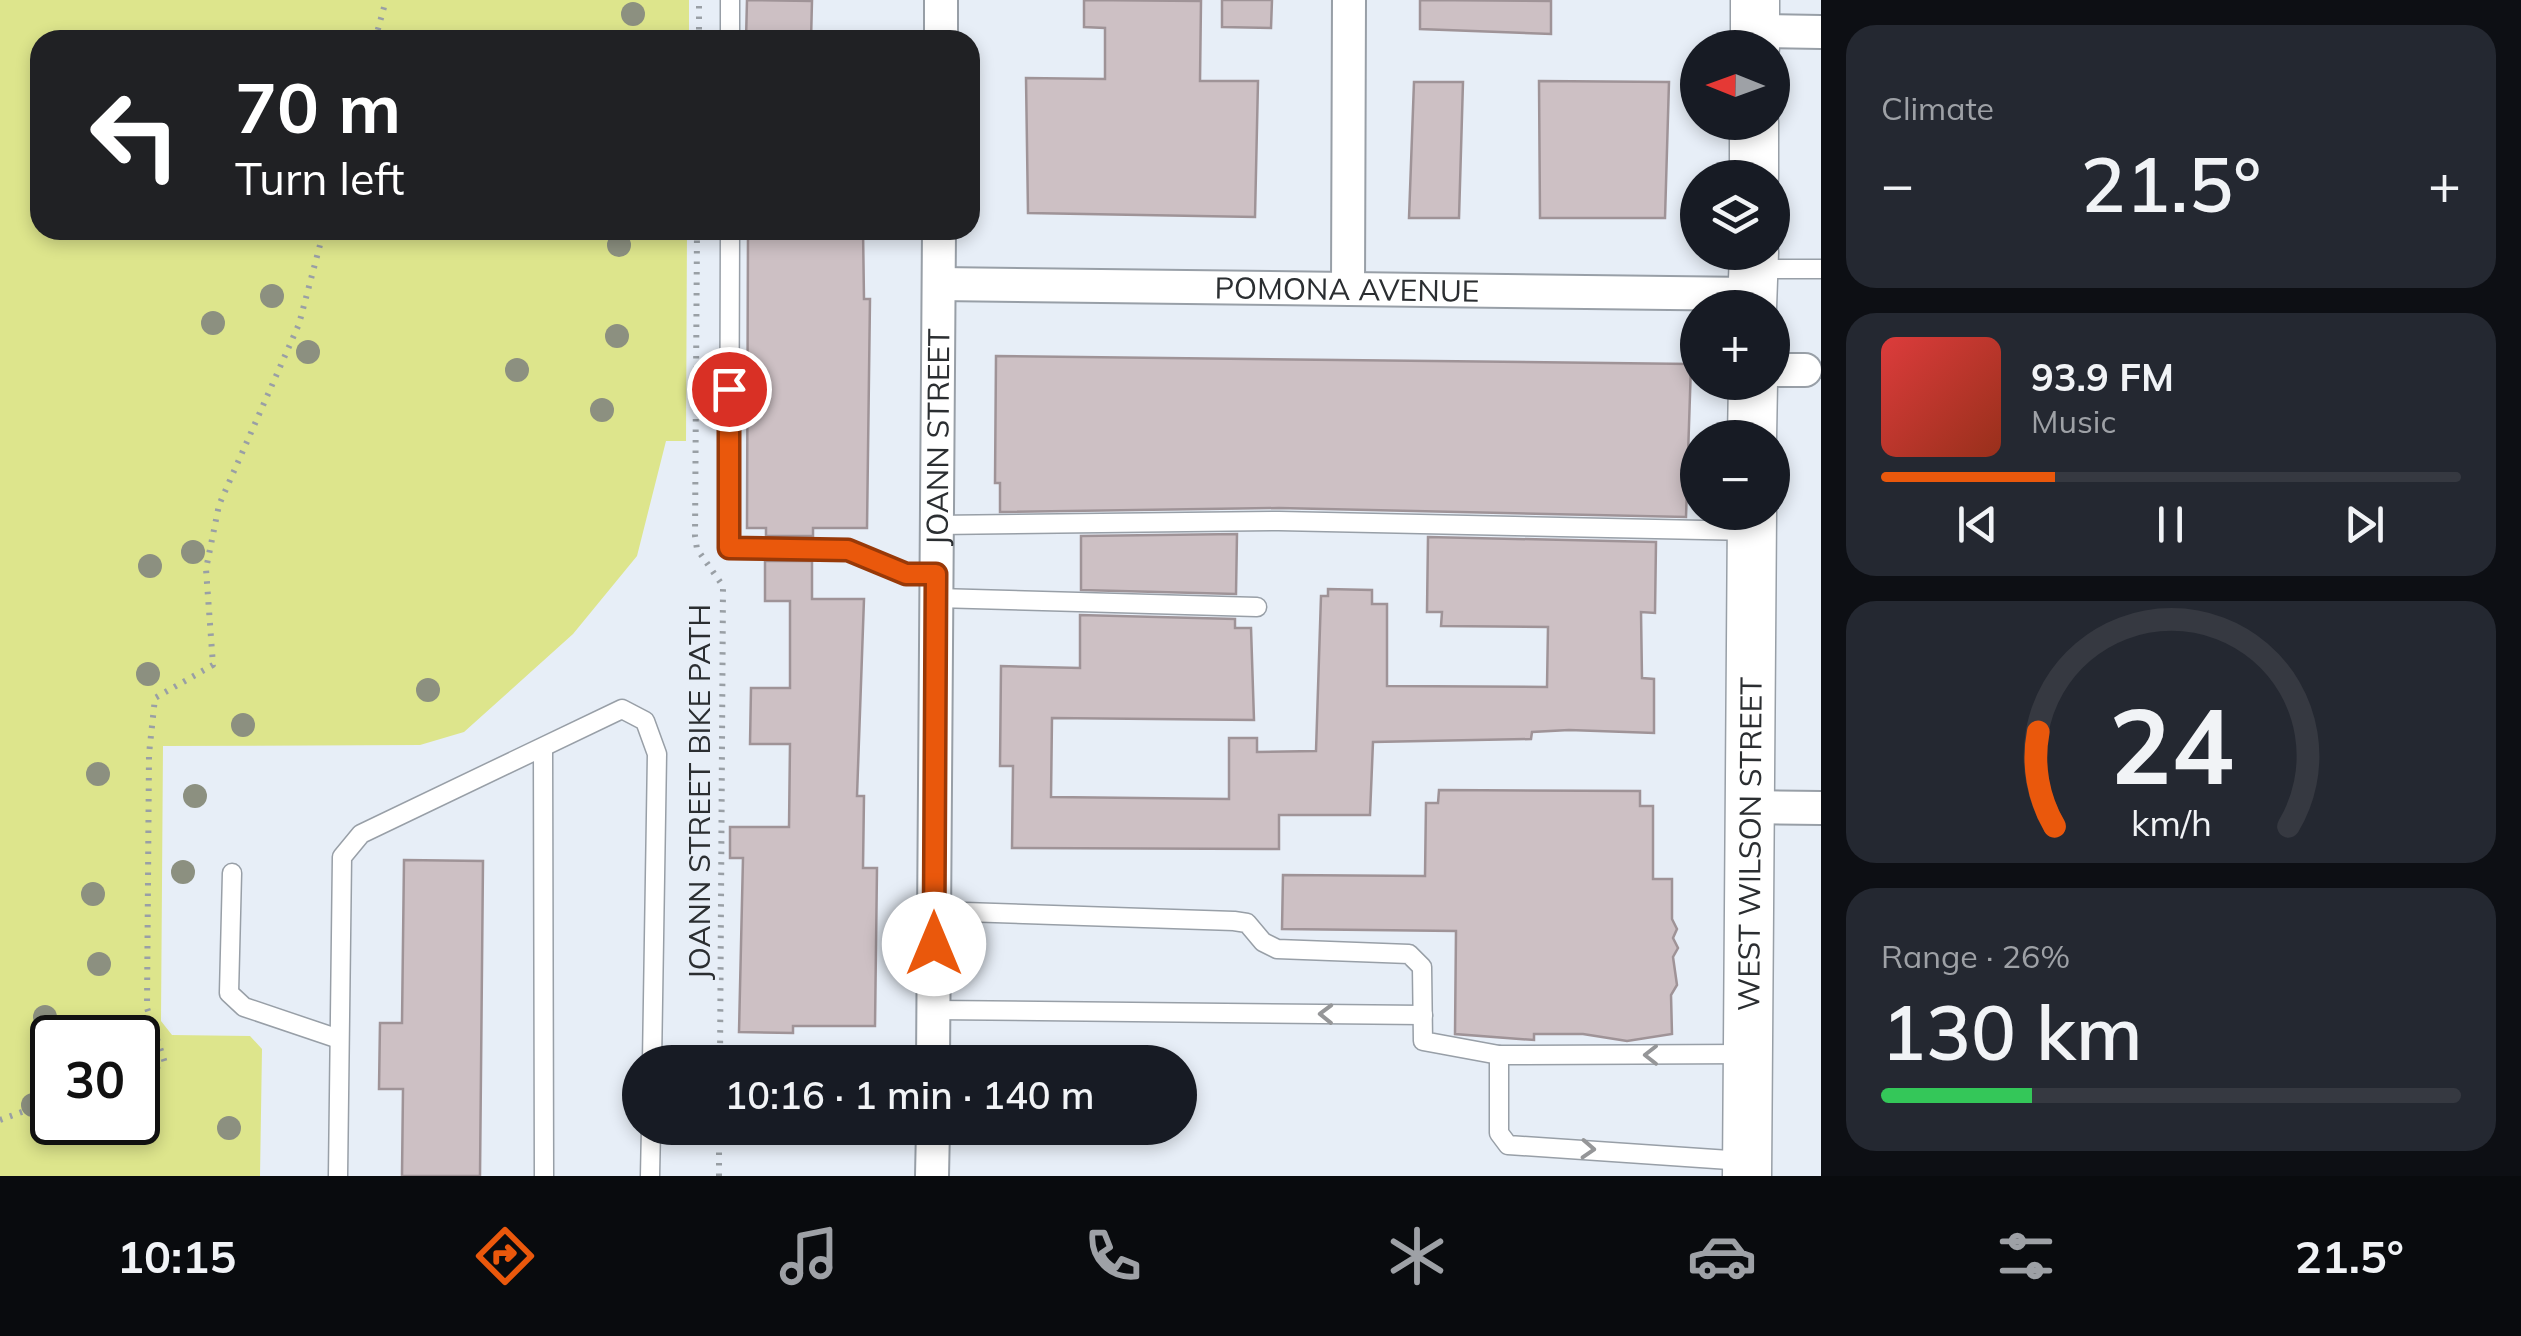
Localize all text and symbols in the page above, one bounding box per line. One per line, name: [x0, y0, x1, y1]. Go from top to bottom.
north arrow: [1680, 30, 1790, 140]
map controls: [1680, 30, 1790, 530]
text: 70 m: [235, 63, 401, 151]
icon: left: [70, 70, 200, 200]
text: Climate: [1881, 88, 1994, 128]
text: 21.5°: [2081, 137, 2261, 231]
text: −: [1881, 149, 1914, 218]
text: +: [2428, 149, 2461, 218]
text: Turn left: [235, 150, 404, 206]
button: layers: [1680, 160, 1790, 270]
street label: POMONA AVENUE: [1214, 268, 1480, 310]
button: +: [1680, 290, 1790, 400]
street label: JOANN STREET: [918, 328, 957, 546]
pin: [687, 347, 772, 432]
text: 93.9 FM: [2031, 353, 2174, 401]
icon: arrive: [702, 362, 757, 417]
text: Music: [2031, 401, 2116, 441]
button: −: [1680, 420, 1790, 530]
icon: previous: [1950, 497, 2005, 552]
icon: pause: [2143, 497, 2198, 552]
icon: next: [2337, 497, 2392, 552]
street label: JOANN STREET BIKE PATH: [680, 604, 718, 980]
street label: WEST WILSON STREET: [1729, 677, 1770, 1011]
text: 24: [2109, 679, 2233, 810]
text: km/h: [2131, 800, 2211, 845]
position arrow: [882, 892, 986, 996]
text: Range · 26%: [1881, 936, 2070, 976]
text: 130 km: [1881, 985, 2143, 1079]
one-way arrow: [1317, 1004, 1333, 1025]
speed limit sign: 30: [30, 1015, 160, 1145]
one-way arrow: [1642, 1044, 1658, 1066]
text: 10:16 · 1 min · 140 m: [724, 1071, 1095, 1119]
one-way arrow: [1581, 1138, 1597, 1159]
icon: directions: [470, 1221, 540, 1291]
icon: music: [774, 1221, 844, 1291]
icon: phone: [1078, 1221, 1148, 1291]
icon: climate: [1382, 1221, 1452, 1291]
icon: car: [1687, 1221, 1757, 1291]
icon: filters: [1991, 1221, 2061, 1291]
text: 10:15: [117, 1228, 236, 1284]
text: 21.5°: [2295, 1228, 2404, 1284]

